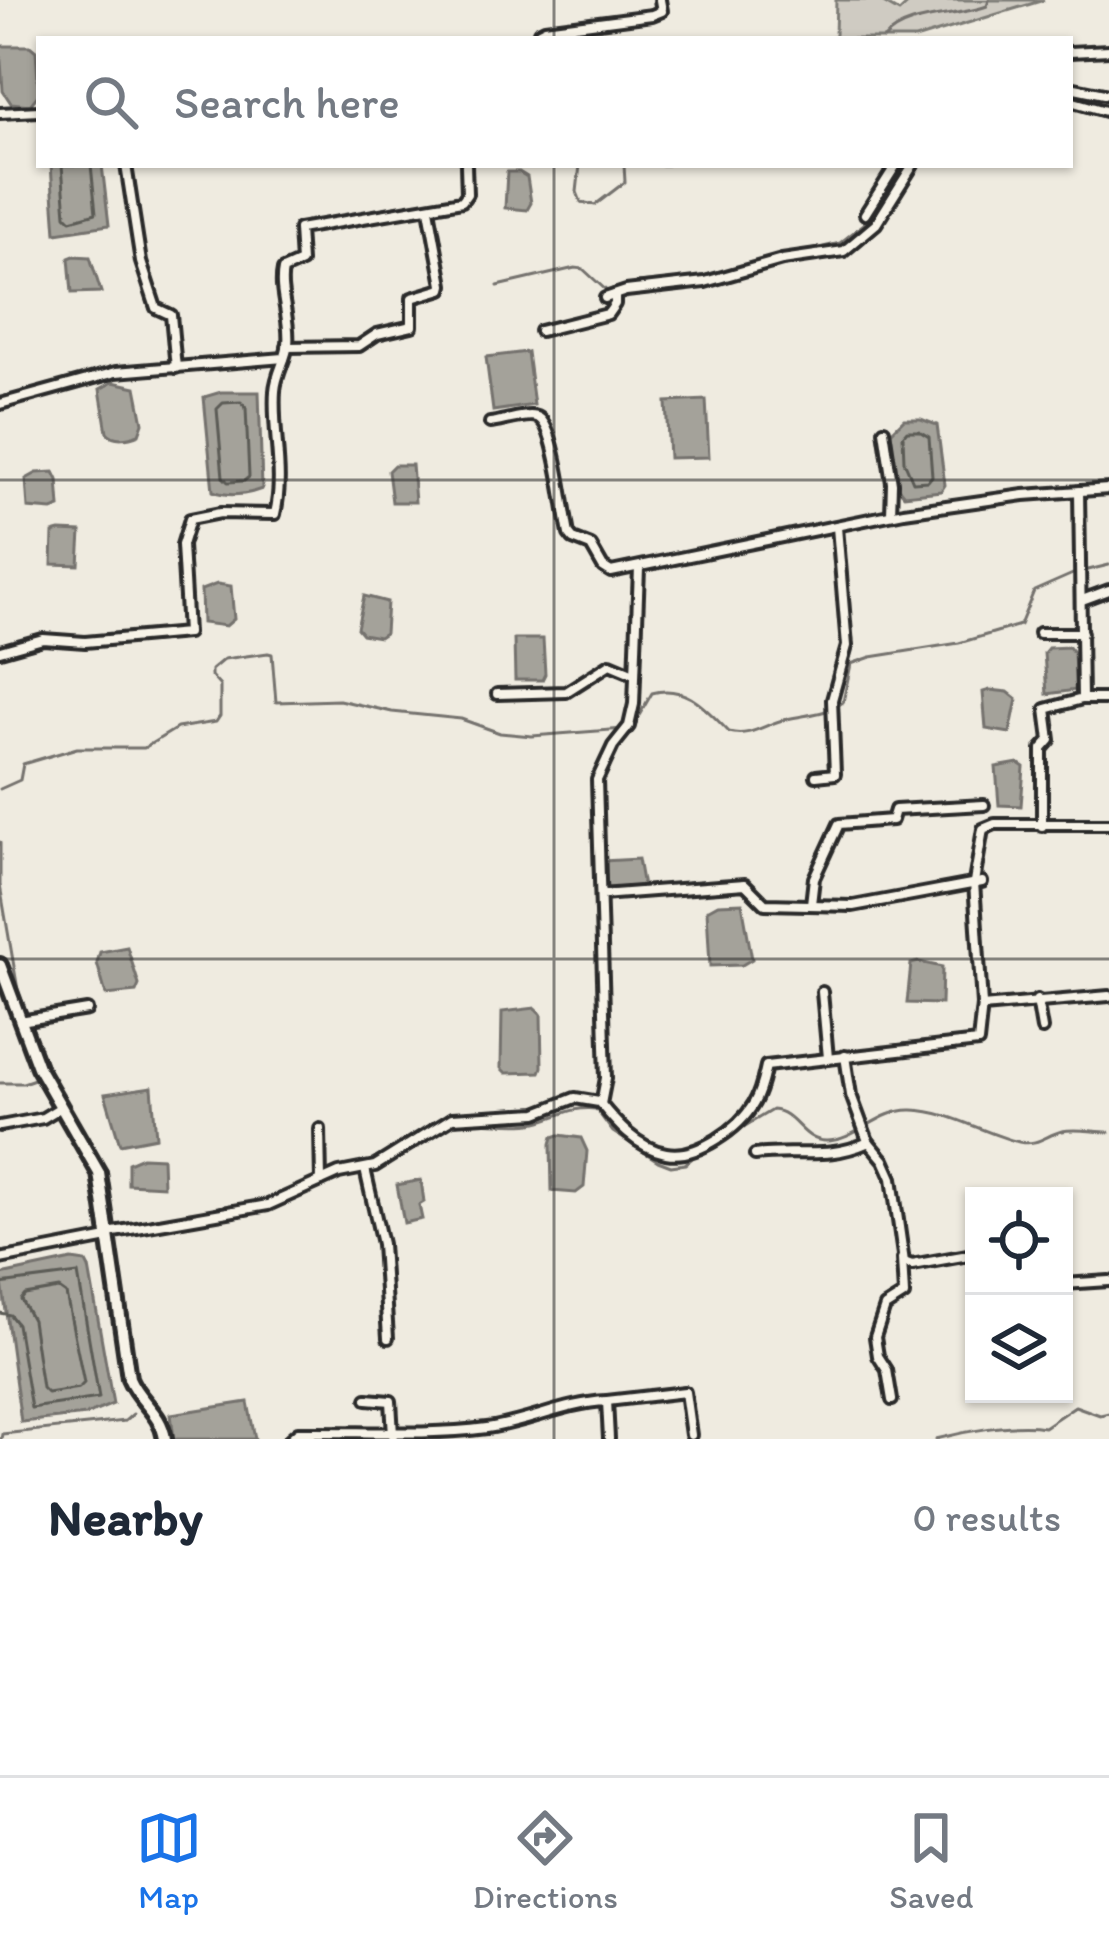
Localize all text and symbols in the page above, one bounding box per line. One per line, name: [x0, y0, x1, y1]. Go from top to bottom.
search box: [36, 36, 1073, 168]
icon: search: [78, 69, 144, 135]
text: Search here: [174, 75, 400, 129]
map controls: [965, 1187, 1073, 1403]
button: locate: [965, 1187, 1073, 1295]
button: layers: [965, 1295, 1073, 1403]
text: Nearby: [48, 1487, 203, 1548]
text: 0 results: [912, 1494, 1061, 1541]
tab: Map: [136, 1805, 202, 1916]
tab: Directions: [473, 1805, 618, 1916]
tab: Saved: [889, 1805, 973, 1916]

